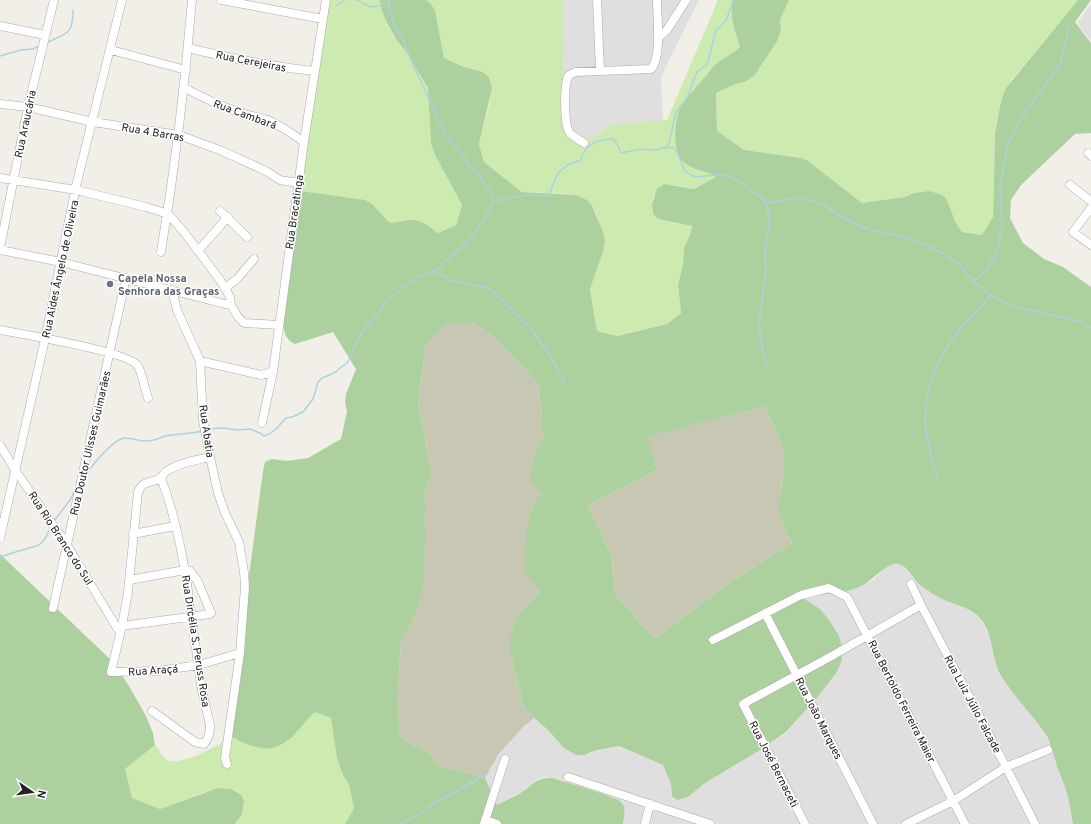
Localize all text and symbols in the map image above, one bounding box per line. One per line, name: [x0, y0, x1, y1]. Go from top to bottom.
street label: Rua Cerejeiras: [214, 48, 287, 76]
street label: Rua Araucária: [12, 89, 40, 159]
street label: Rua Cambará: [211, 97, 278, 133]
street label: Rua 4 Barras: [120, 121, 185, 145]
street label: Rua Bracatinga: [283, 174, 307, 250]
street label: Rua Aides Ângelo de Oliveira: [39, 198, 83, 340]
place label: Capela Nossa Senhora das Graças: [118, 272, 219, 299]
marker: Capela Nossa Senhora das Graças: [105, 279, 115, 289]
street label: Rua Doutor Ulisses Guimarães: [67, 369, 114, 517]
street label: Rua Abatia: [195, 404, 217, 459]
street label: Rua Rio Branco do Sul: [25, 489, 96, 588]
street label: Rua Dircélia S. Peruss Rosa: [178, 574, 212, 708]
street label: Rua Bertoldo Ferreira Maier: [864, 638, 938, 766]
street label: Rua Luiz Júlio Falcade: [940, 653, 1004, 756]
street label: Rua Araçá: [128, 662, 179, 680]
street label: Rua João Marques: [791, 675, 845, 762]
street label: Rua José Bernaceti: [745, 719, 801, 810]
north arrow: [12, 772, 52, 812]
text: N: [33, 789, 48, 799]

